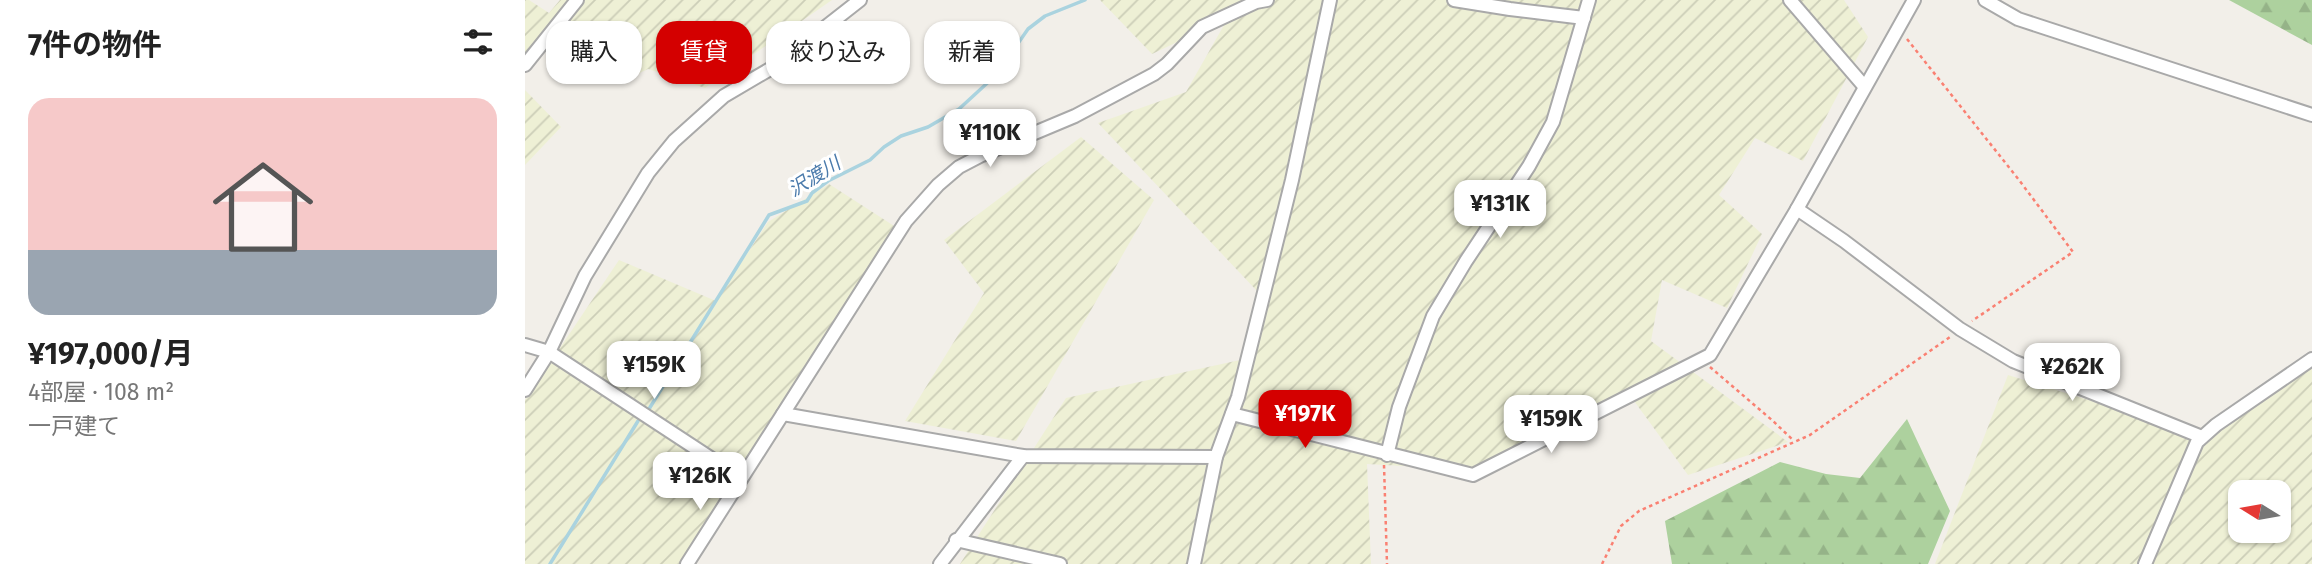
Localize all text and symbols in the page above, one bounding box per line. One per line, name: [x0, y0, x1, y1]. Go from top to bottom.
chip: 購入: [546, 21, 642, 84]
chip: 賃貸: [656, 21, 752, 84]
chip: 絞り込み: [766, 21, 910, 84]
chip: 新着: [924, 21, 1020, 84]
icon: filters: [459, 23, 497, 61]
text: 7件の物件: [28, 27, 162, 63]
pin: ¥110K: [941, 110, 1039, 169]
text: ¥110K: [959, 118, 1021, 146]
icon: home: [200, 144, 326, 270]
water label: 沢渡川: [784, 151, 846, 201]
pin: ¥131K: [1451, 180, 1549, 240]
text: ¥131K: [1470, 189, 1530, 217]
text: ¥197,000/月: [28, 336, 194, 372]
pin: ¥159K: [605, 342, 703, 401]
pin: ¥262K: [2023, 344, 2121, 403]
text: ¥159K: [623, 350, 685, 378]
text: ¥262K: [2040, 352, 2104, 380]
text: 4部屋 · 108 m²: [28, 378, 174, 406]
pin: ¥197K: [1256, 391, 1354, 450]
pin: ¥159K: [1502, 396, 1600, 455]
text: ¥197K: [1275, 399, 1335, 427]
text: ¥159K: [1520, 404, 1582, 432]
text: 一戸建て: [28, 412, 120, 440]
pin: ¥126K: [651, 452, 749, 512]
text: ¥126K: [669, 461, 731, 489]
north arrow: [2228, 480, 2291, 542]
map controls: [2228, 480, 2291, 543]

